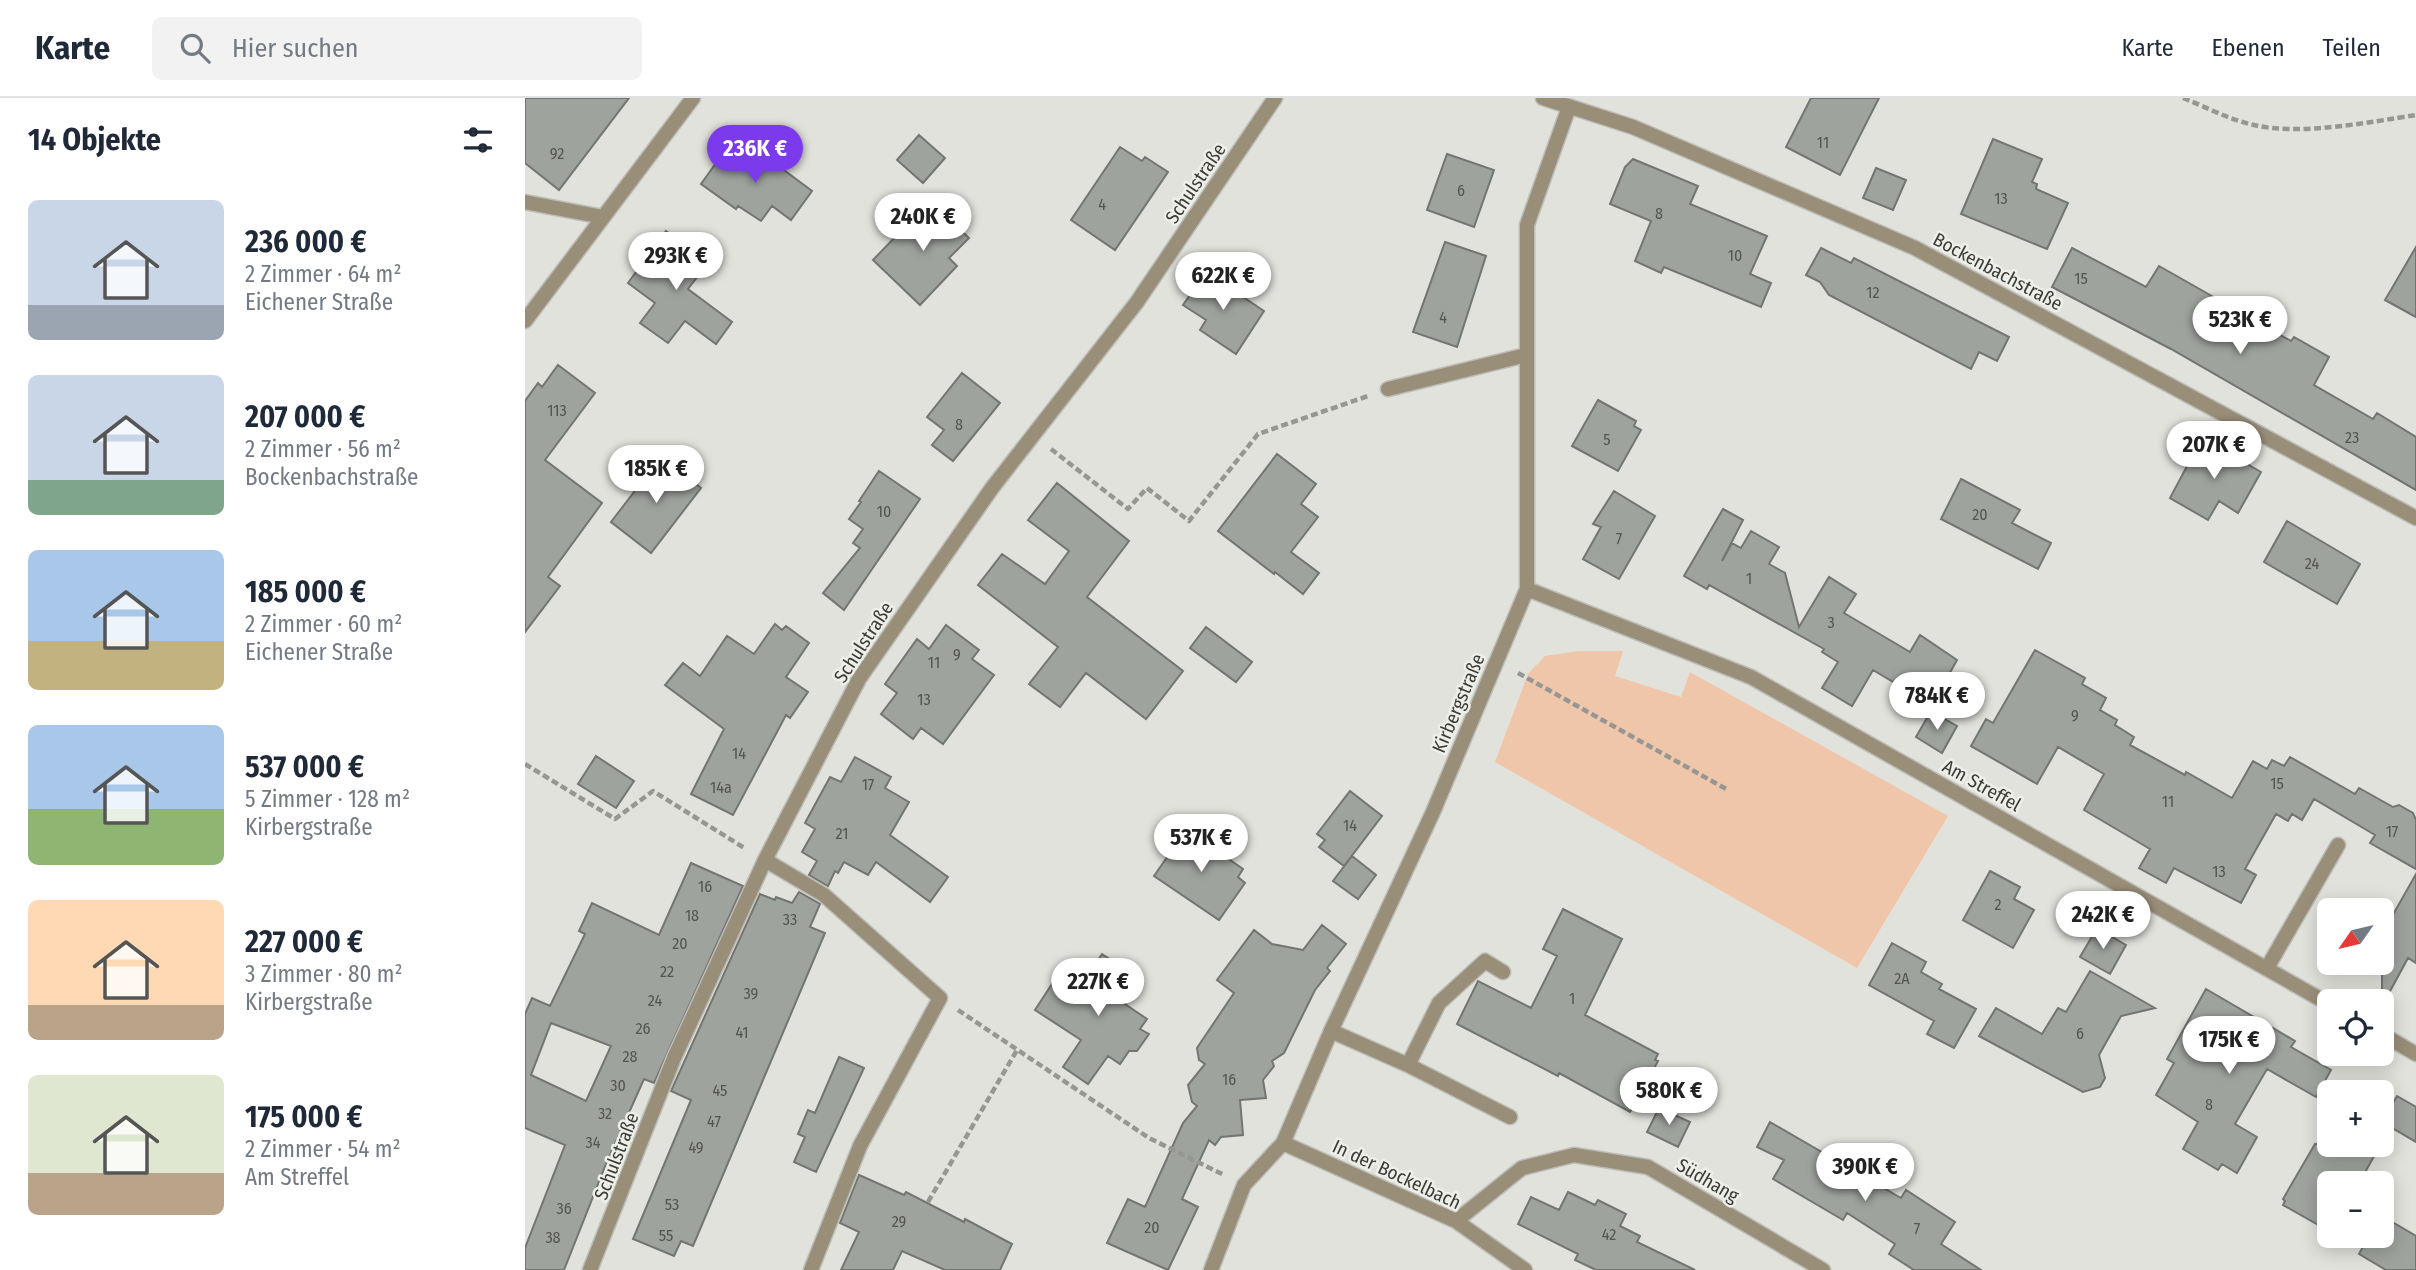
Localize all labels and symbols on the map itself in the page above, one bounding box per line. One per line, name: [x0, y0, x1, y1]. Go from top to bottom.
pin: 236K €: [698, 126, 812, 185]
house number: 11: [1817, 133, 1829, 152]
street label: Schulstraße: [1160, 139, 1231, 228]
house number: 92: [550, 144, 564, 163]
house number: 6: [1457, 181, 1465, 200]
house number: 13: [1994, 189, 2008, 208]
pin: 240K €: [866, 194, 980, 253]
house number: 4: [1098, 195, 1106, 214]
house number: 8: [1655, 204, 1663, 223]
street label: Bockenbachstraße: [1929, 228, 2066, 315]
pin: 293K €: [619, 232, 733, 292]
house number: 10: [1728, 246, 1742, 265]
pin: 622K €: [1166, 252, 1280, 312]
house number: 15: [2074, 269, 2088, 288]
house number: 12: [1866, 283, 1880, 302]
pin: 523K €: [2183, 296, 2297, 356]
house number: 4: [1439, 308, 1447, 327]
house number: 113: [547, 401, 567, 420]
house number: 8: [955, 415, 963, 434]
pin: 207K €: [2157, 422, 2271, 481]
house number: 23: [2345, 428, 2359, 447]
house number: 5: [1603, 430, 1611, 449]
pin: 185K €: [599, 446, 713, 505]
house number: 10: [877, 502, 891, 521]
house number: 20: [1972, 505, 1988, 524]
house number: 7: [1616, 529, 1623, 548]
house number: 24: [2305, 554, 2319, 573]
house number: 1: [1746, 569, 1752, 588]
street label: Schulstraße: [829, 598, 898, 687]
house number: 3: [1827, 613, 1835, 632]
house number: 9: [953, 645, 961, 664]
street label: Kirbergstraße: [1427, 650, 1490, 756]
house number: 11: [928, 653, 940, 672]
pin: 784K €: [1880, 672, 1994, 732]
house number: 13: [917, 690, 931, 709]
house number: 9: [2071, 706, 2079, 725]
house number: 14: [732, 744, 746, 763]
street label: Am Streffel: [1939, 755, 2025, 816]
house number: 15: [2270, 774, 2284, 793]
house number: 17: [862, 775, 875, 794]
house number: 14a: [710, 778, 732, 797]
house number: 11: [2162, 792, 2174, 811]
pin: 537K €: [1144, 814, 1258, 874]
house number: 14: [1343, 816, 1357, 835]
house number: 17: [2386, 822, 2399, 841]
house number: 21: [836, 824, 848, 843]
house number: 13: [2212, 862, 2226, 881]
house number: 16: [698, 877, 712, 896]
pin: 242K €: [2046, 892, 2160, 951]
house number: 2: [1994, 895, 2002, 914]
north arrow: [2317, 898, 2394, 975]
house number: 18: [685, 906, 699, 925]
house number: 33: [783, 910, 797, 929]
house number: 20: [672, 934, 688, 953]
pin: 227K €: [1041, 958, 1155, 1018]
house number: 22: [660, 962, 674, 981]
house number: 2A: [1894, 969, 1910, 988]
house number: 39: [744, 984, 759, 1003]
house number: 1: [1569, 989, 1575, 1008]
house number: 24: [648, 991, 662, 1010]
pin: 175K €: [2172, 1016, 2286, 1076]
house number: 26: [636, 1019, 651, 1038]
house number: 41: [735, 1023, 749, 1042]
house number: 6: [2076, 1024, 2084, 1043]
house number: 28: [622, 1047, 638, 1066]
pin: 580K €: [1612, 1068, 1726, 1127]
house number: 16: [1222, 1070, 1236, 1089]
house number: 30: [610, 1076, 626, 1095]
house number: 45: [713, 1081, 727, 1100]
house number: 8: [2205, 1095, 2213, 1114]
house number: 32: [598, 1104, 612, 1123]
street label: Schulstraße: [589, 1109, 644, 1203]
house number: 47: [707, 1112, 721, 1131]
house number: 34: [586, 1133, 601, 1152]
street label: In der Bockelbach: [1329, 1135, 1465, 1214]
house number: 49: [688, 1138, 704, 1157]
pin: 390K €: [1808, 1144, 1922, 1203]
street label: Südhang: [1673, 1154, 1743, 1207]
house number: 53: [665, 1195, 679, 1214]
house number: 36: [556, 1199, 572, 1218]
house number: 29: [892, 1212, 907, 1231]
house number: 20: [1144, 1218, 1160, 1237]
house number: 7: [1914, 1219, 1921, 1238]
house number: 42: [1602, 1225, 1616, 1244]
house number: 55: [659, 1226, 673, 1245]
house number: 38: [545, 1228, 561, 1247]

